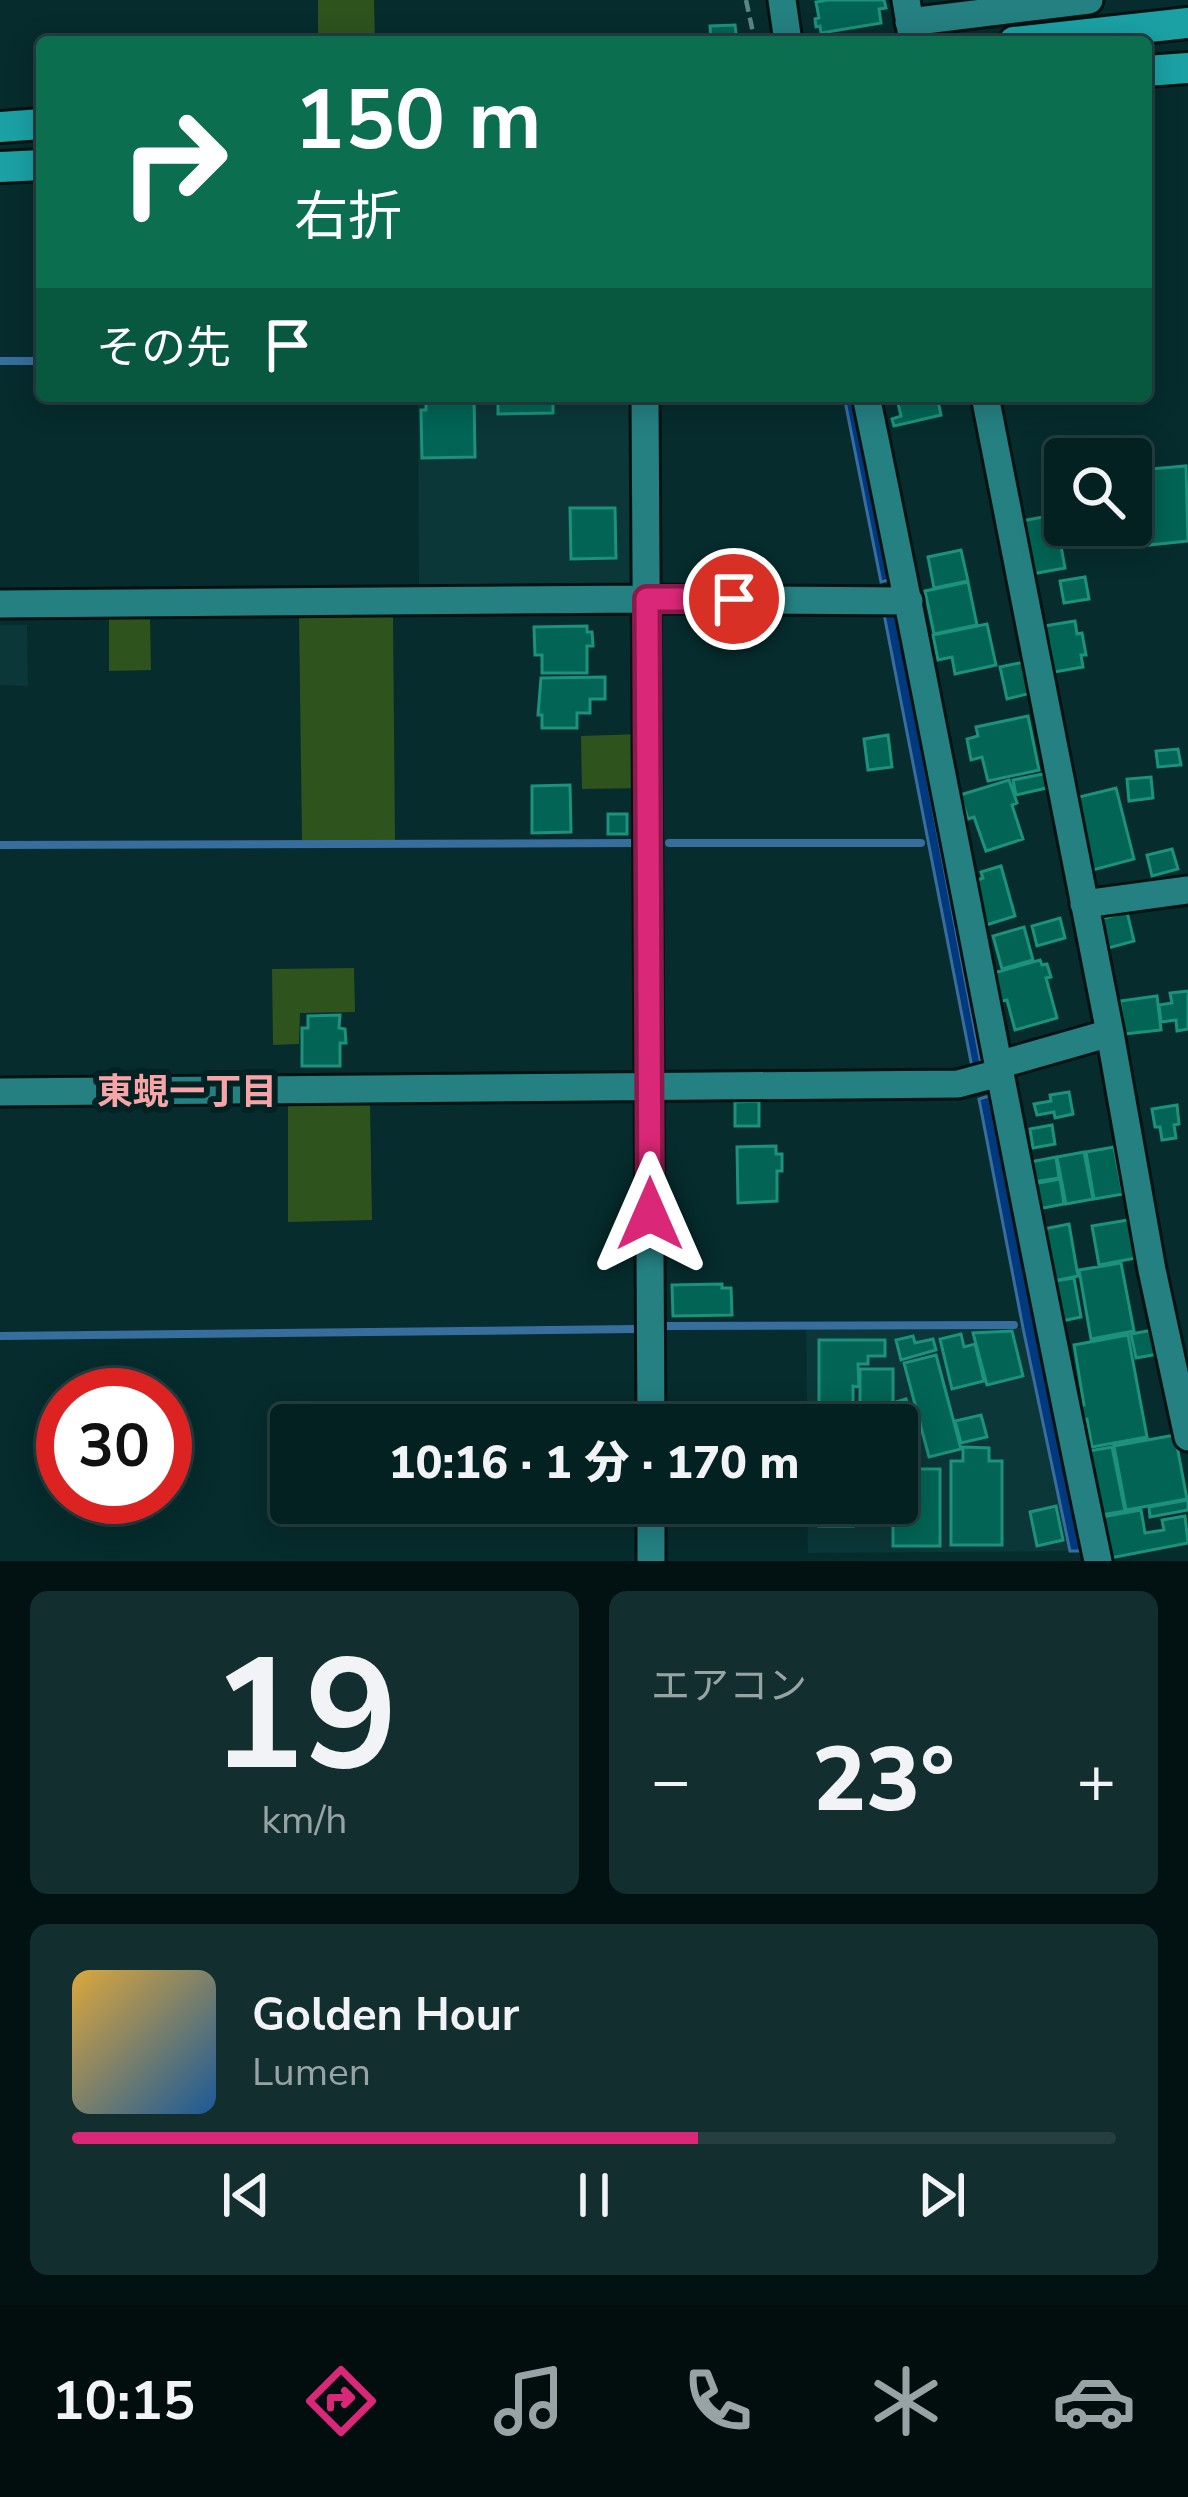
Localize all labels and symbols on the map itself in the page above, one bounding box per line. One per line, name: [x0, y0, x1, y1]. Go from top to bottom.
pin: [683, 548, 785, 650]
district label: 東蜆一丁目: [97, 1068, 277, 1117]
position arrow: [587, 1151, 713, 1277]
speed limit sign: 30: [36, 1368, 192, 1524]

